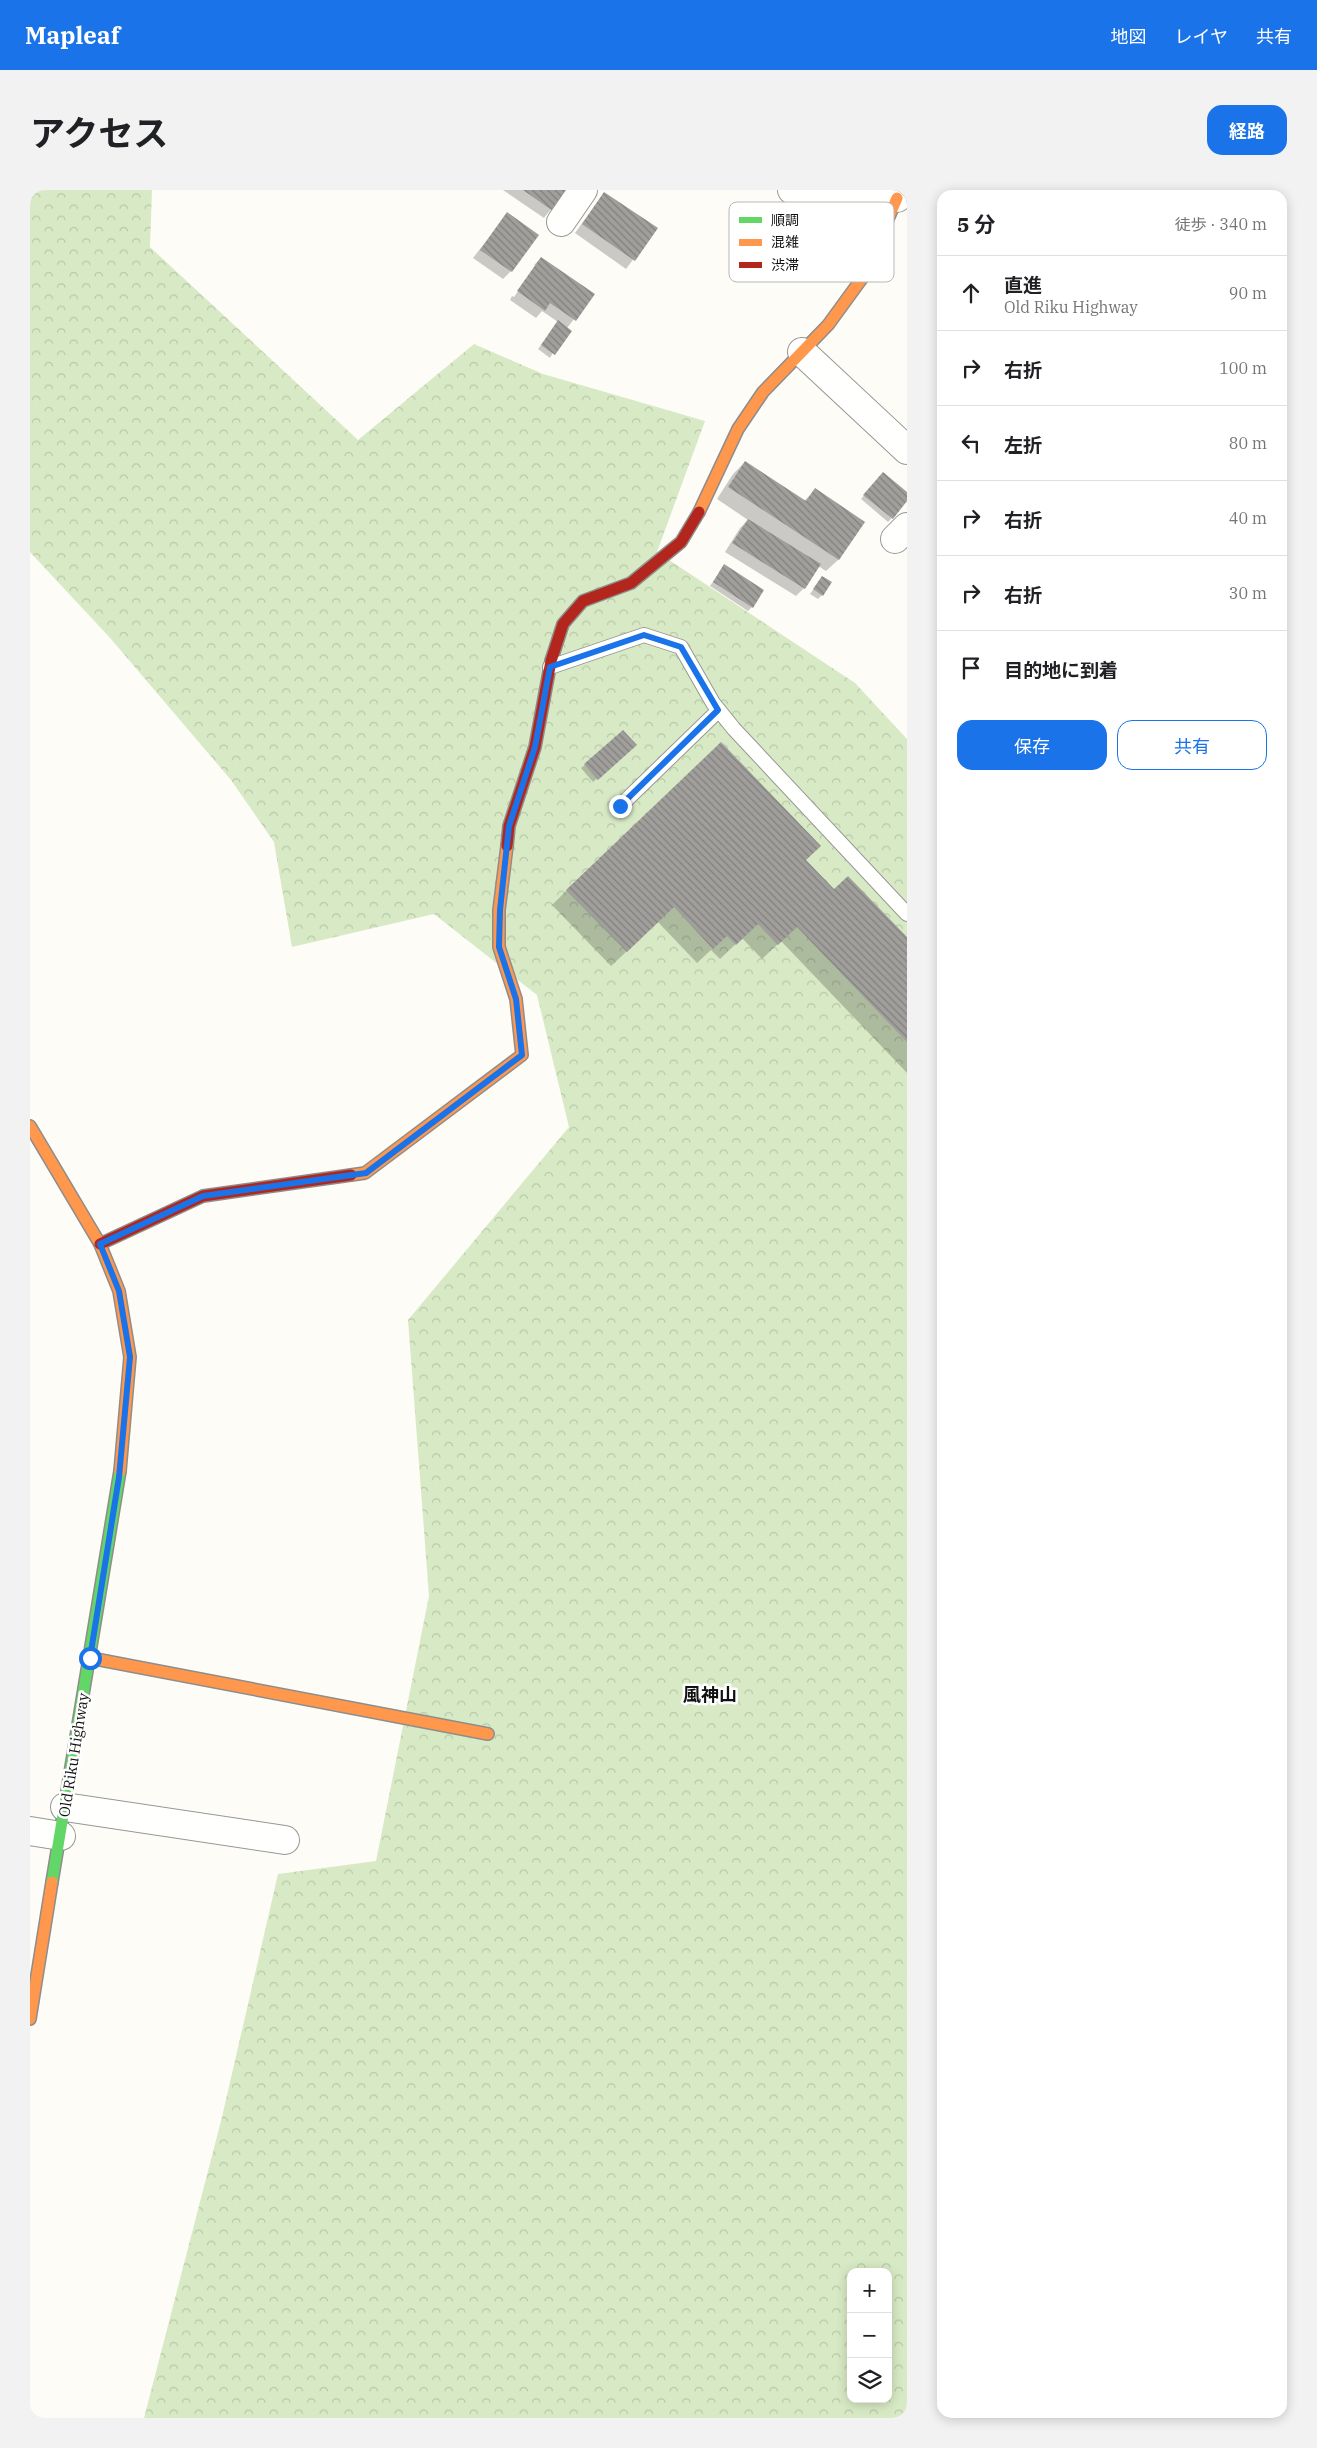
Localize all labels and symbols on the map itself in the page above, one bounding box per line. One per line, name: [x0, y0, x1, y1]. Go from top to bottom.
legend: [729, 202, 894, 282]
text: 順調: [771, 211, 799, 229]
text: 混雑: [771, 233, 799, 251]
text: 渋滞: [771, 256, 799, 274]
route end: [609, 795, 632, 818]
route start: [79, 1647, 102, 1670]
district label: 風神山: [683, 1683, 737, 1706]
street label: Old Riku Highway: [54, 1691, 93, 1818]

